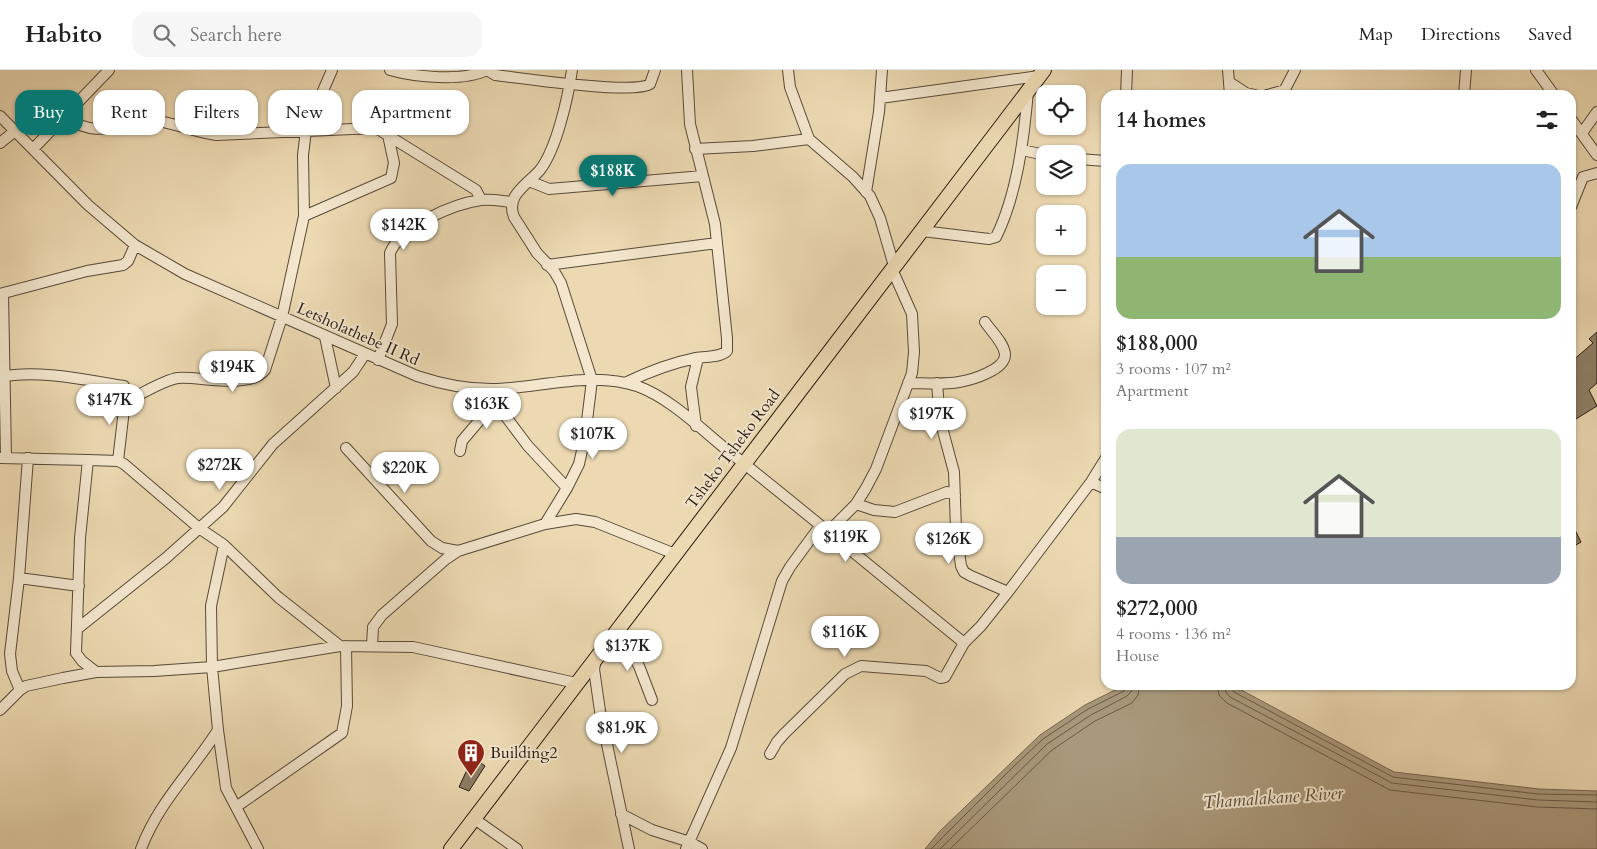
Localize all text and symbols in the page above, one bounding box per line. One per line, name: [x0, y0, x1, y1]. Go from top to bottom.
search box: [132, 12, 482, 57]
text: Habito: [25, 18, 102, 51]
icon: search: [150, 21, 178, 49]
text: Search here: [190, 22, 282, 48]
text: Map: [1359, 22, 1393, 47]
text: Directions: [1421, 22, 1500, 47]
text: Saved: [1528, 22, 1572, 47]
map controls: [1036, 85, 1086, 315]
button: locate: [1036, 85, 1086, 135]
chip: Buy: [15, 90, 83, 135]
chip: Rent: [93, 90, 165, 135]
chip: Filters: [175, 90, 258, 135]
chip: New: [268, 90, 342, 135]
chip: Apartment: [352, 90, 469, 135]
text: 14 homes: [1116, 106, 1206, 135]
icon: filters: [1533, 106, 1561, 134]
button: layers: [1036, 145, 1086, 195]
pin: $188K: [578, 154, 648, 197]
text: $188K: [590, 160, 636, 182]
icon: home: [1294, 196, 1384, 286]
button: +: [1036, 205, 1086, 255]
pin: $142K: [369, 208, 439, 251]
text: $142K: [381, 214, 427, 236]
button: −: [1036, 265, 1086, 315]
street label: Letsholathebe II Rd: [293, 297, 423, 371]
text: $188,000: [1116, 329, 1197, 358]
pin: $194K: [198, 350, 268, 393]
text: $194K: [210, 356, 256, 378]
text: 3 rooms · 107 m²: [1116, 358, 1231, 380]
text: Apartment: [1116, 380, 1189, 402]
pin: $147K: [75, 384, 145, 426]
street label: Tsheko Tsheko Road: [681, 384, 786, 513]
pin: $163K: [452, 388, 522, 430]
text: $147K: [87, 389, 133, 411]
text: $163K: [464, 393, 510, 415]
pin: $197K: [897, 398, 967, 440]
text: $197K: [909, 403, 955, 425]
pin: $107K: [558, 418, 628, 460]
text: $107K: [570, 423, 616, 445]
pin: $272K: [185, 448, 255, 491]
pin: $220K: [370, 452, 440, 494]
text: $272K: [197, 454, 243, 476]
text: $220K: [382, 457, 428, 479]
icon: home: [1294, 461, 1384, 551]
pin: $119K: [811, 520, 881, 563]
pin: $126K: [914, 522, 984, 565]
text: $119K: [823, 526, 869, 548]
text: $126K: [926, 528, 972, 550]
text: $272,000: [1116, 594, 1197, 623]
pin: $116K: [810, 616, 880, 658]
text: $116K: [822, 621, 868, 643]
text: 4 rooms · 136 m²: [1116, 623, 1231, 645]
pin: $137K: [593, 630, 663, 672]
text: $137K: [605, 635, 651, 657]
text: House: [1116, 645, 1159, 667]
pin: $81.9K: [581, 712, 663, 754]
text: $81.9K: [597, 717, 647, 739]
building icon: Building2: [456, 738, 486, 777]
place label: Building2: [490, 742, 558, 764]
water label: Thamalakane River: [1202, 781, 1345, 815]

